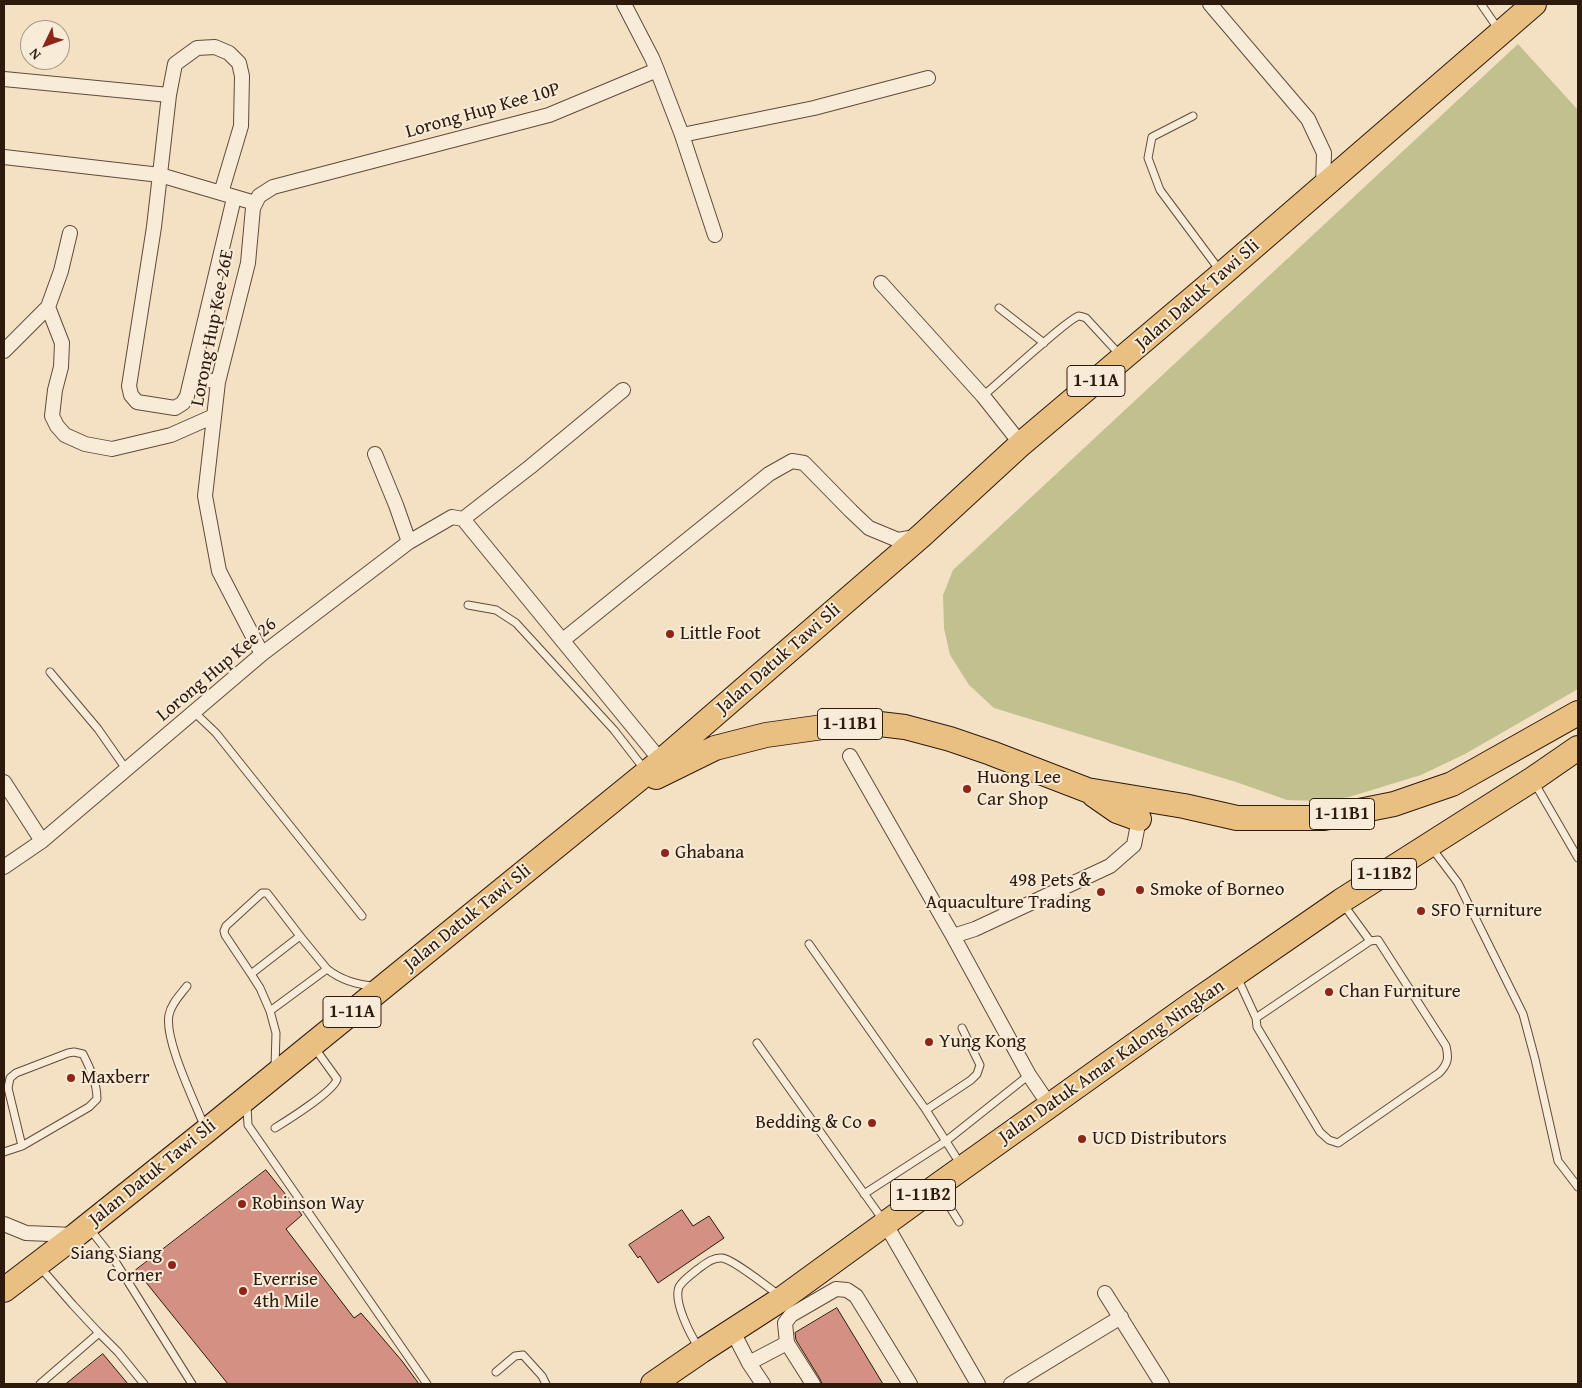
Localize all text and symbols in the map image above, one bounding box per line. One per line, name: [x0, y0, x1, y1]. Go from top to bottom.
north arrow: [20, 20, 70, 70]
text: N: [24, 44, 45, 65]
street label: Lorong Hup Kee 10P: [403, 78, 563, 144]
street label: Jalan Datuk Tawi Sli: [1131, 235, 1265, 355]
street label: Lorong Hup Kee 26E: [187, 248, 239, 408]
road number: 1-11A: [1067, 366, 1125, 396]
street label: Jalan Datuk Tawi Sli: [712, 599, 846, 719]
street label: Lorong Hup Kee 26: [152, 613, 282, 727]
place label: Little Foot: [680, 623, 761, 645]
marker: Little Foot: [664, 628, 676, 640]
road number: 1-11B1: [818, 709, 882, 740]
place label: Huong Lee Car Shop: [977, 767, 1061, 811]
marker: Huong Lee Car Shop: [961, 783, 973, 795]
road number: 1-11B1: [1310, 799, 1374, 830]
place label: Ghabana: [675, 842, 744, 864]
marker: Ghabana: [659, 847, 671, 859]
road number: 1-11B2: [1352, 859, 1416, 890]
street label: Jalan Datuk Tawi Sli: [400, 860, 536, 976]
place label: 498 Pets & Aquaculture Trading: [926, 870, 1091, 914]
place label: Smoke of Borneo: [1150, 879, 1284, 901]
marker: Smoke of Borneo: [1134, 884, 1146, 896]
marker: 498 Pets & Aquaculture Trading: [1095, 886, 1107, 898]
place label: SFO Furniture: [1431, 900, 1542, 922]
marker: SFO Furniture: [1415, 905, 1427, 917]
street label: Jalan Datuk Amar Kalong Ningkan: [995, 975, 1229, 1149]
place label: Chan Furniture: [1339, 981, 1461, 1003]
marker: Chan Furniture: [1323, 986, 1335, 998]
road number: 1-11A: [323, 996, 381, 1028]
place label: Yung Kong: [939, 1031, 1026, 1053]
marker: Yung Kong: [923, 1036, 935, 1048]
place label: Maxberr: [81, 1067, 150, 1089]
marker: Maxberr: [65, 1072, 77, 1084]
place label: Bedding & Co: [755, 1112, 862, 1134]
street label: Jalan Datuk Tawi Sli: [85, 1115, 221, 1231]
marker: Bedding & Co: [866, 1117, 878, 1129]
place label: UCD Distributors: [1092, 1128, 1227, 1150]
marker: UCD Distributors: [1076, 1133, 1088, 1145]
road number: 1-11B2: [890, 1180, 956, 1210]
place label: Robinson Way: [252, 1193, 364, 1215]
marker: Robinson Way: [236, 1198, 248, 1210]
place label: Siang Siang Corner: [70, 1243, 162, 1287]
marker: Siang Siang Corner: [166, 1259, 178, 1271]
place label: Everrise 4th Mile: [253, 1269, 319, 1313]
marker: Everrise 4th Mile: [237, 1285, 249, 1297]

